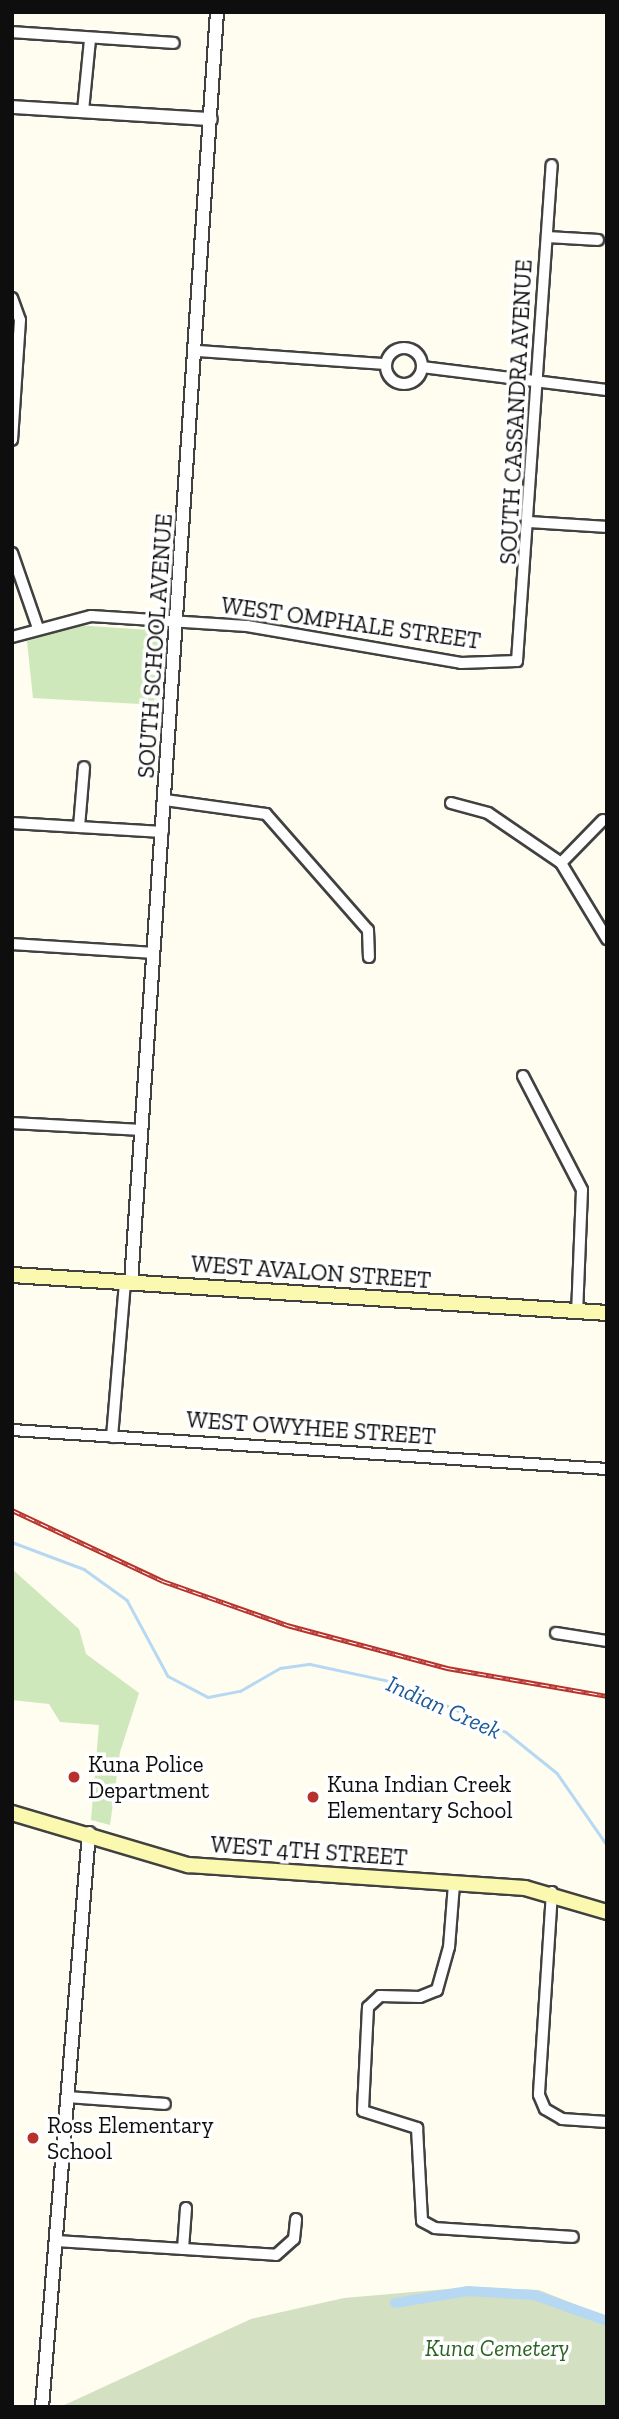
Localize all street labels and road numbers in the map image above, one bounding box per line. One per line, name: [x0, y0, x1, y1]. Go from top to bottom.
street label: SOUTH CASSANDRA AVENUE: [494, 258, 538, 566]
street label: SOUTH SCHOOL AVENUE: [132, 512, 178, 780]
street label: WEST OMPHALE STREET: [219, 591, 483, 655]
street label: WEST AVALON STREET: [190, 1250, 432, 1294]
street label: WEST OWYHEE STREET: [185, 1406, 437, 1450]
street label: WEST 4TH STREET: [209, 1830, 409, 1872]

